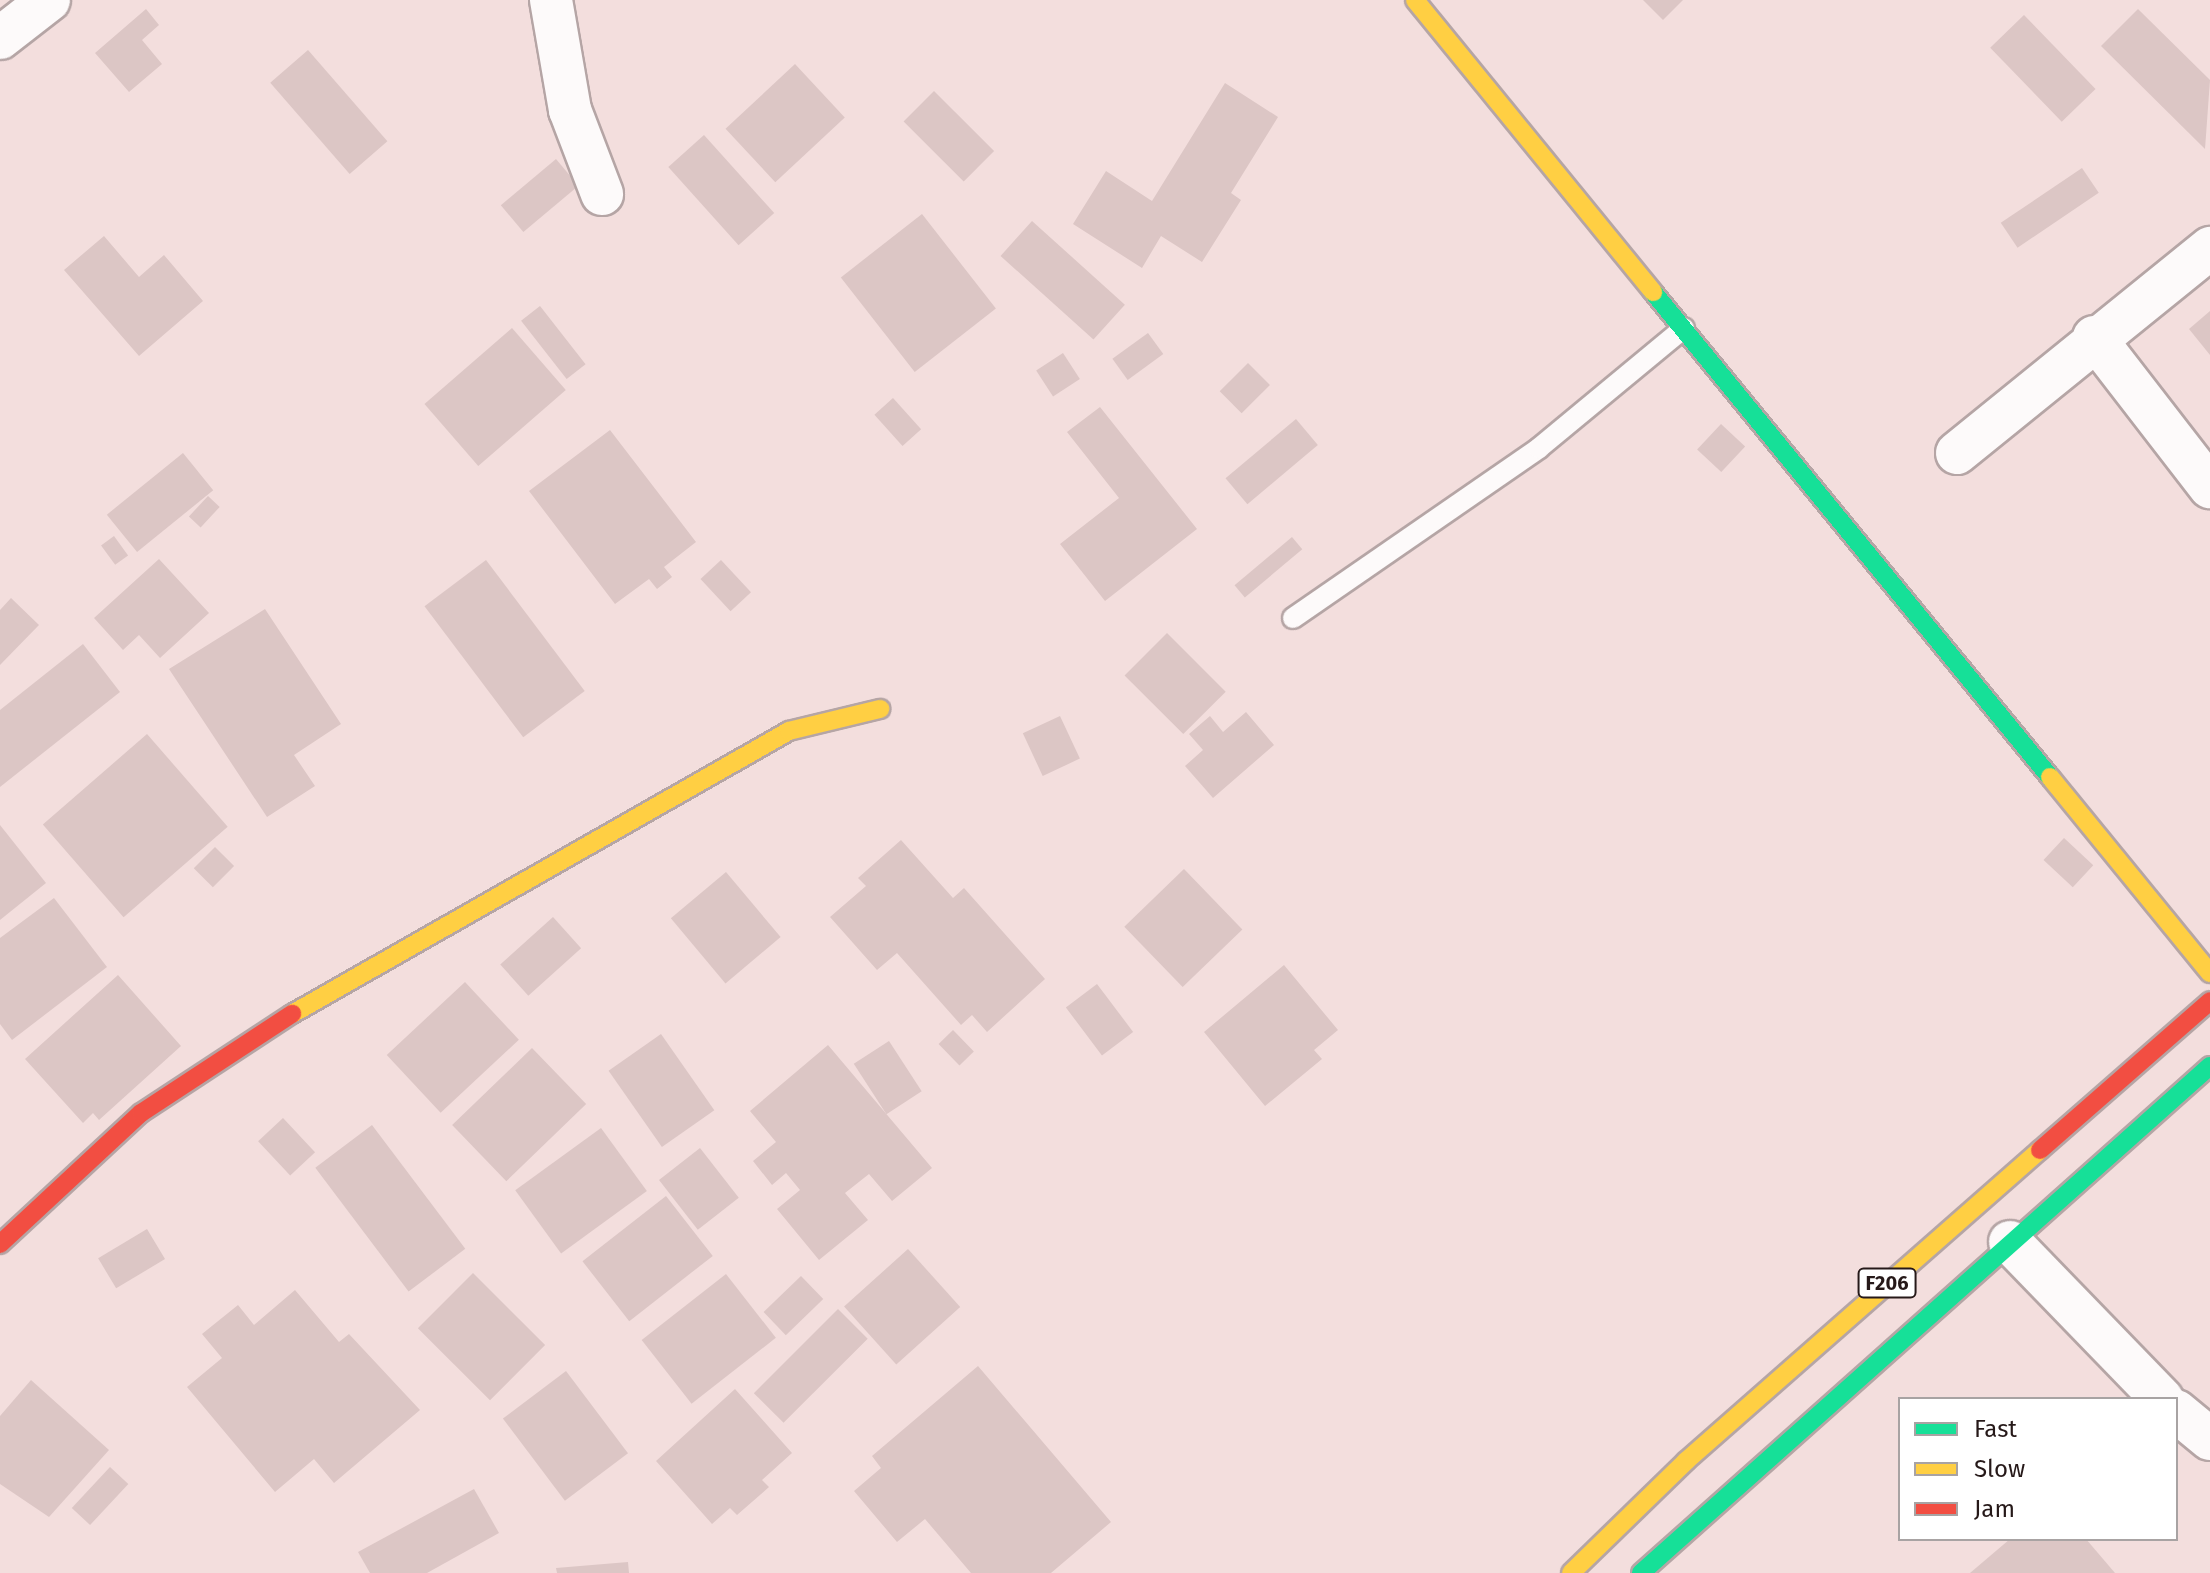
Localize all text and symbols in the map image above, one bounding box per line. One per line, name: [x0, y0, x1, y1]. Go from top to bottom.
road number: F206: [1857, 1267, 1917, 1299]
legend: [1898, 1397, 2178, 1541]
text: Fast: [1974, 1415, 2017, 1443]
text: Slow: [1974, 1455, 2025, 1483]
text: Jam: [1974, 1495, 2015, 1523]

